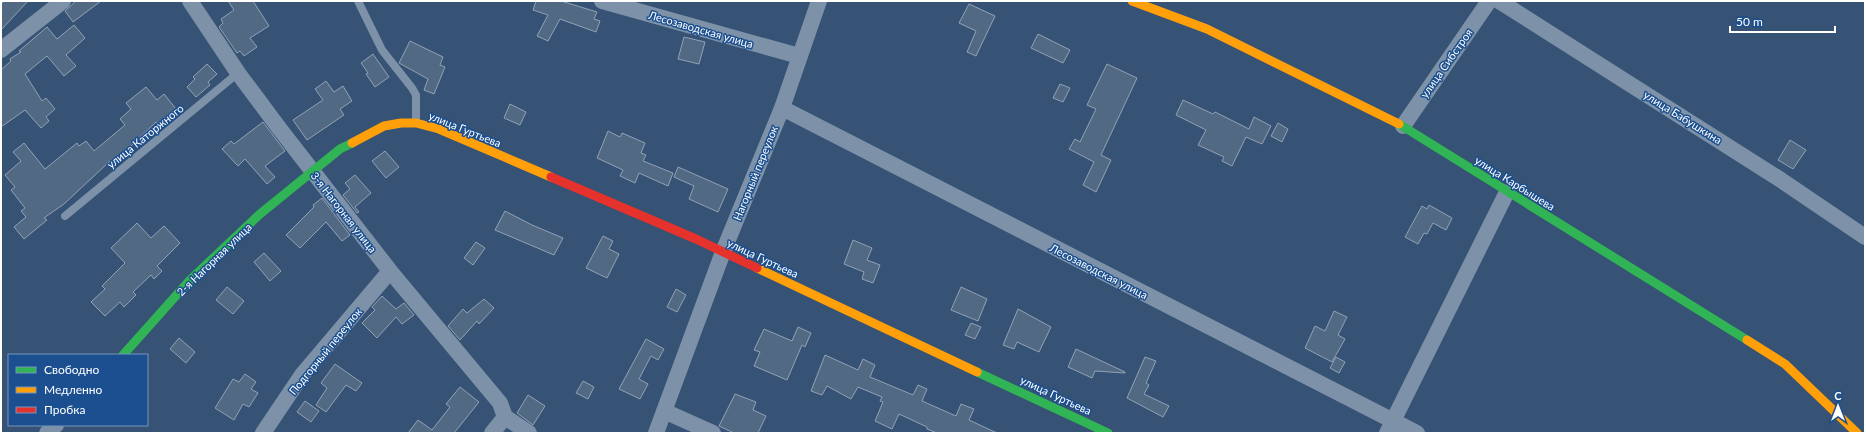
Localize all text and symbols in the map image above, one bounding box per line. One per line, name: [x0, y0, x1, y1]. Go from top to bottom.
street label: Лесозаводская улица: [646, 8, 755, 50]
scale bar: [1730, 8, 1835, 34]
text: 50 m: [1736, 14, 1763, 29]
street label: улица Сибстроя: [1417, 26, 1475, 100]
street label: улица Бабушкина: [1641, 88, 1725, 146]
street label: улица Каторжного: [104, 101, 186, 171]
street label: улица Гуртьева: [427, 109, 503, 149]
street label: Нагорный переулок: [730, 123, 780, 222]
street label: улица Карбышева: [1473, 153, 1557, 213]
street label: 3-я Нагорная улица: [308, 169, 380, 255]
street label: 2-я Нагорная улица: [174, 220, 254, 298]
street label: улица Гуртьева: [725, 236, 801, 280]
street label: Лесозаводская улица: [1047, 240, 1150, 301]
street label: Подгорный переулок: [286, 305, 364, 397]
legend: [8, 354, 148, 426]
text: Свободно: [44, 362, 100, 377]
street label: улица Гуртьева: [1018, 373, 1094, 417]
text: Медленно: [44, 382, 103, 397]
north arrow: [1818, 386, 1858, 426]
text: С: [1834, 389, 1842, 402]
text: Пробка: [44, 402, 85, 417]

